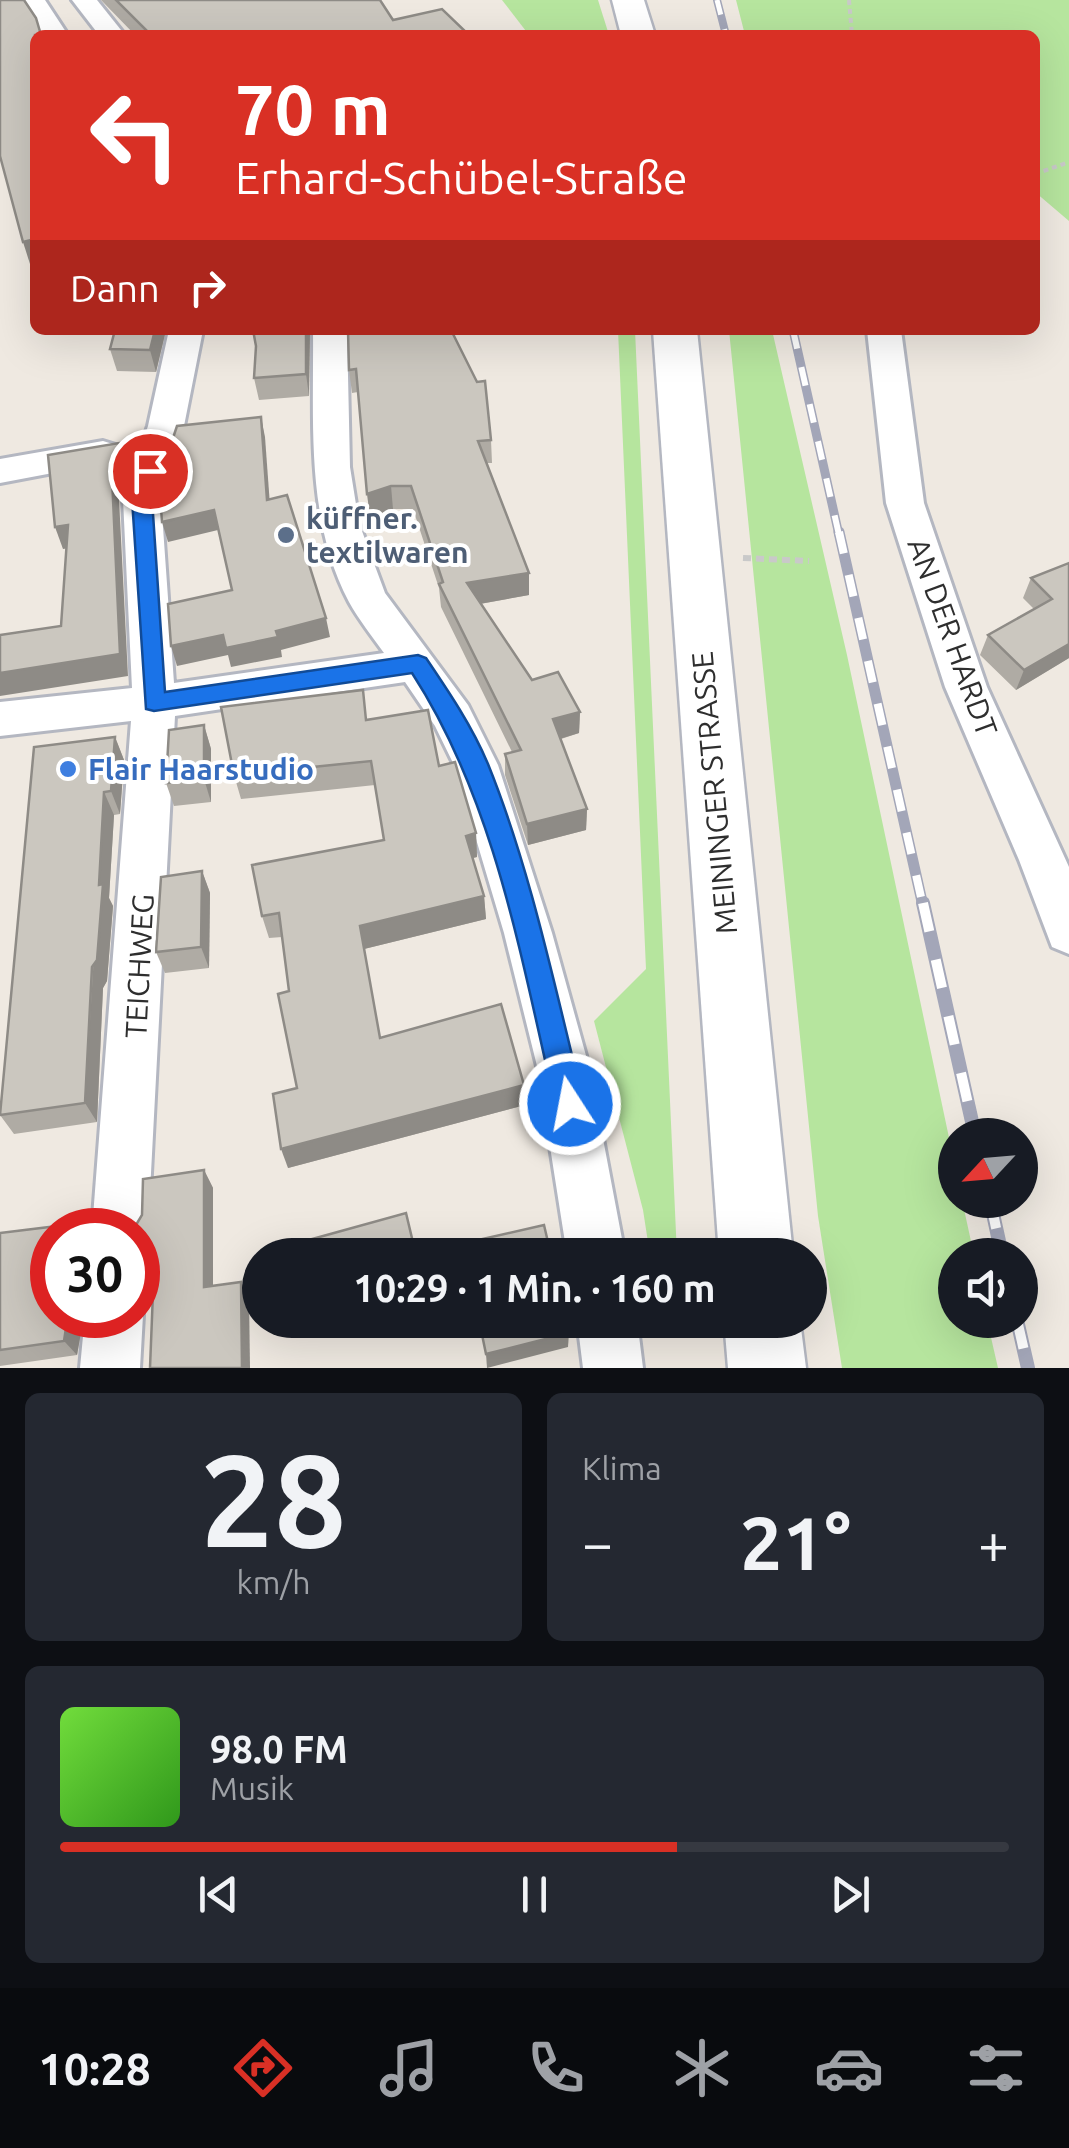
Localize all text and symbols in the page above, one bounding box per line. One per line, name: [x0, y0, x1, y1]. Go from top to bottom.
icon: left: [70, 70, 200, 200]
text: 70 m: [235, 70, 391, 148]
text: Erhard-Schübel-Straße: [235, 152, 688, 203]
icon: right: [180, 260, 235, 315]
text: Dann: [70, 267, 160, 309]
pin: [108, 429, 193, 514]
icon: arrive: [123, 444, 178, 499]
place label: küffner. textilwaren: [306, 501, 469, 569]
marker: küffner. textilwaren: [275, 524, 297, 546]
street label: AN DER HARDT: [901, 534, 1005, 741]
street label: MEININGER STRASSE: [685, 650, 743, 936]
place label: Flair Haarstudio: [88, 752, 314, 786]
marker: Flair Haarstudio: [57, 758, 79, 780]
street label: TEICHWEG: [118, 893, 160, 1039]
position arrow: [518, 1052, 622, 1156]
north arrow: [938, 1118, 1038, 1218]
map controls: [938, 1118, 1038, 1338]
speed limit sign: 30: [30, 1208, 160, 1338]
button: sound: [938, 1238, 1038, 1338]
text: 10:29 · 1 Min. · 160 m: [353, 1267, 716, 1309]
text: 28: [200, 1426, 347, 1572]
text: Klima: [582, 1450, 662, 1486]
text: 21°: [740, 1500, 851, 1584]
text: −: [582, 1512, 613, 1573]
text: +: [978, 1512, 1009, 1573]
text: km/h: [237, 1564, 310, 1600]
text: 98.0 FM: [210, 1728, 348, 1770]
text: Musik: [210, 1770, 294, 1806]
icon: previous: [191, 1867, 246, 1922]
icon: pause: [507, 1867, 562, 1922]
icon: next: [823, 1867, 878, 1922]
icon: directions: [228, 2033, 298, 2103]
icon: music: [374, 2033, 444, 2103]
icon: phone: [521, 2033, 591, 2103]
icon: climate: [667, 2033, 737, 2103]
icon: car: [814, 2033, 884, 2103]
icon: filters: [961, 2033, 1031, 2103]
text: 10:28: [38, 2043, 151, 2094]

